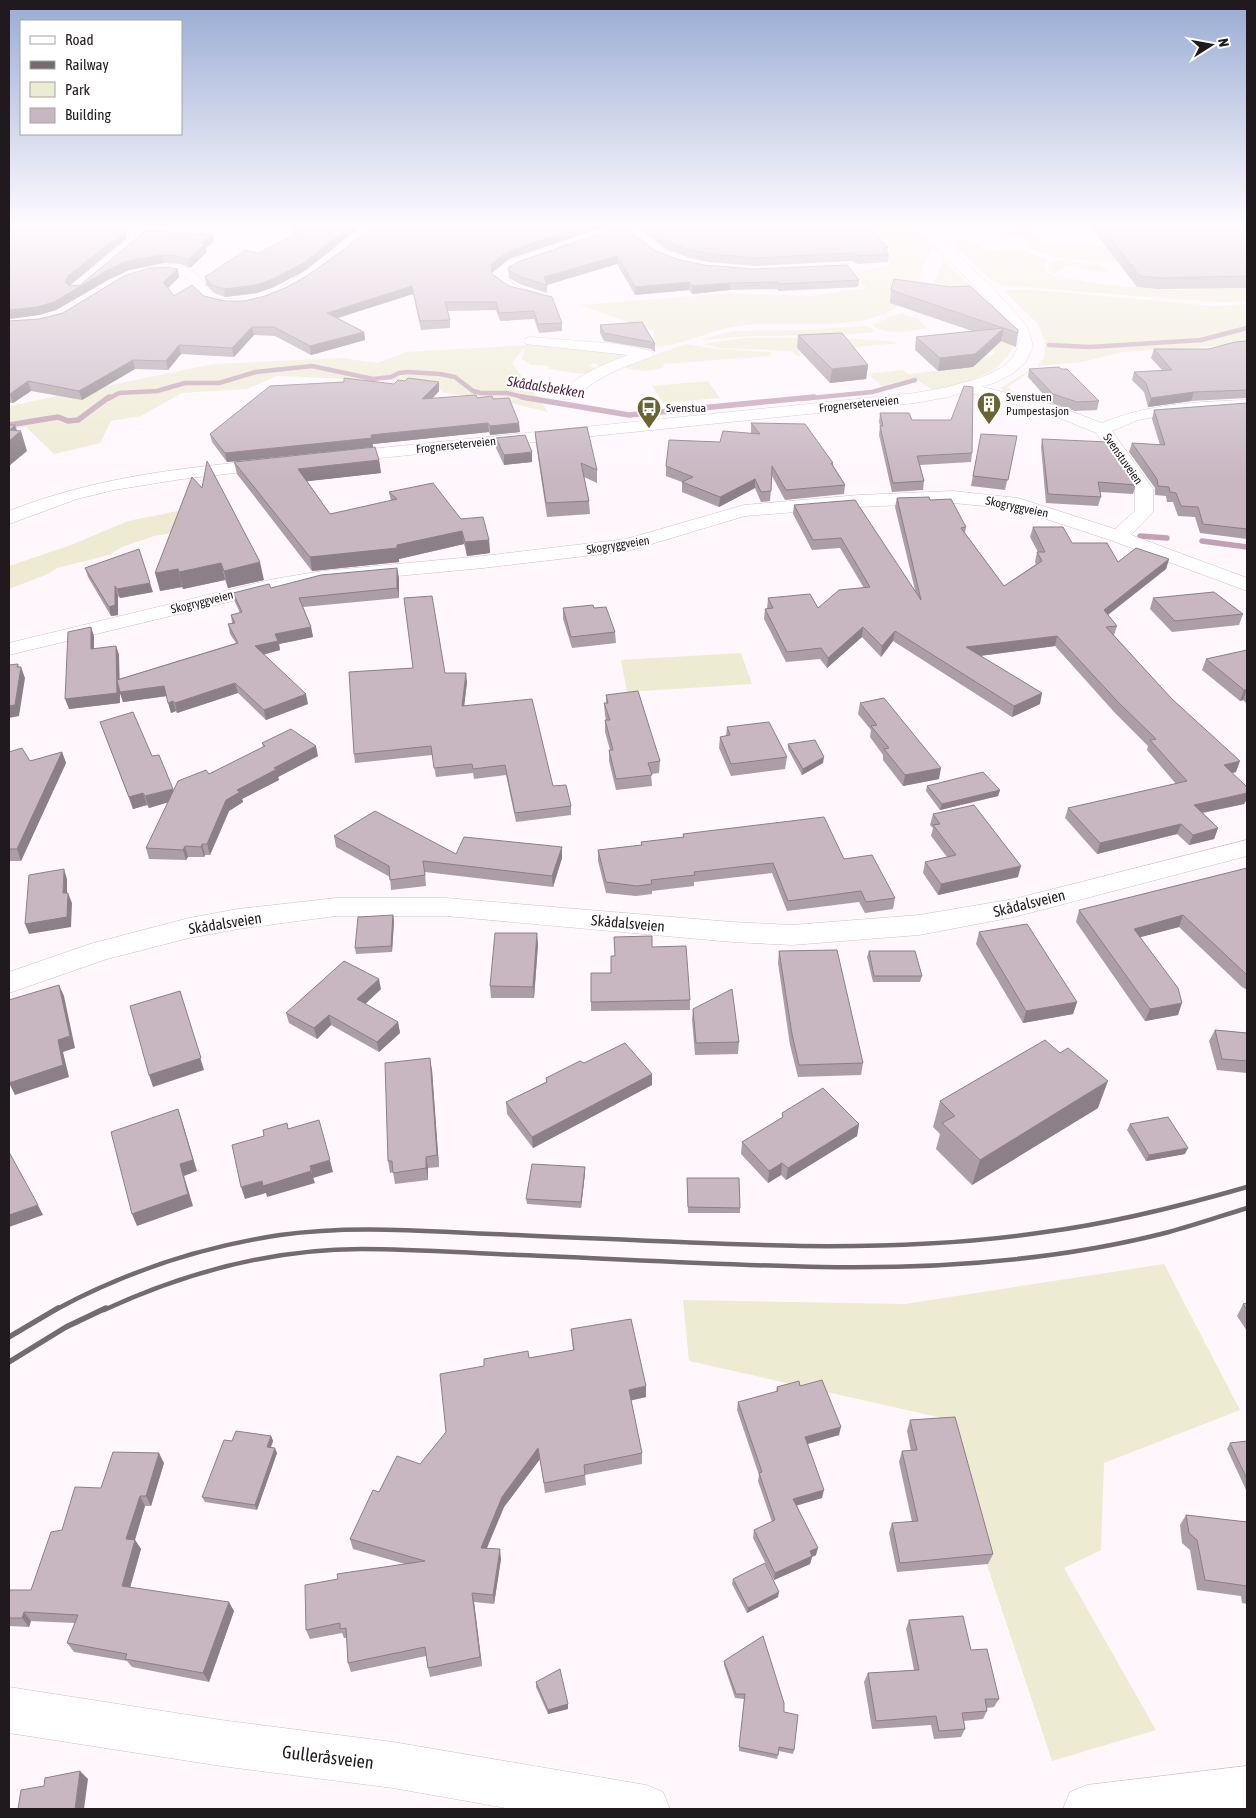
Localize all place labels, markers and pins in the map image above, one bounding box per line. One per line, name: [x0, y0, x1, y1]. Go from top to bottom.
place label: Svenstuen Pumpestasjon: [1006, 390, 1069, 418]
building icon: Svenstuen Pumpestasjon: [976, 391, 1002, 425]
bus stop icon: Svenstua: [636, 395, 662, 429]
place label: Svenstua: [666, 401, 706, 415]

